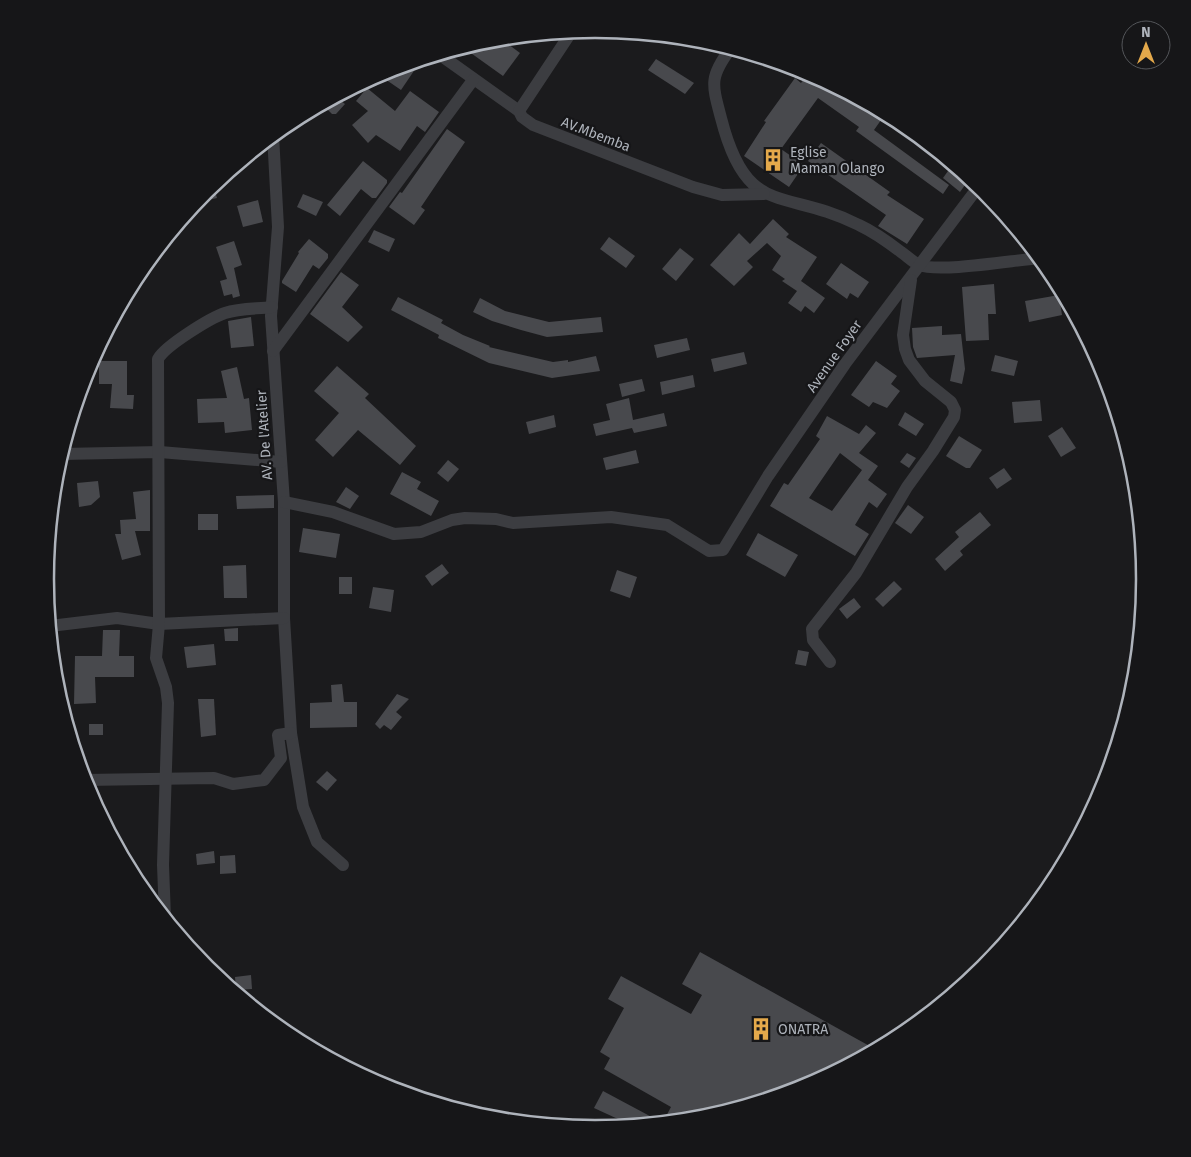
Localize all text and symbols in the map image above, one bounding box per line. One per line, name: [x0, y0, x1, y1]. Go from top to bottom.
north arrow: [1121, 20, 1171, 70]
text: N: [1141, 24, 1151, 41]
street label: AV.Mbemba: [559, 113, 633, 155]
place label: Eglise Maman Olango: [790, 144, 885, 177]
building icon: Eglise Maman Olango: [760, 147, 786, 173]
street label: Avenue Foyer: [803, 316, 866, 396]
street label: AV. De l'Atelier: [253, 389, 276, 481]
building icon: ONATRA: [748, 1016, 774, 1042]
place label: ONATRA: [778, 1021, 828, 1038]

